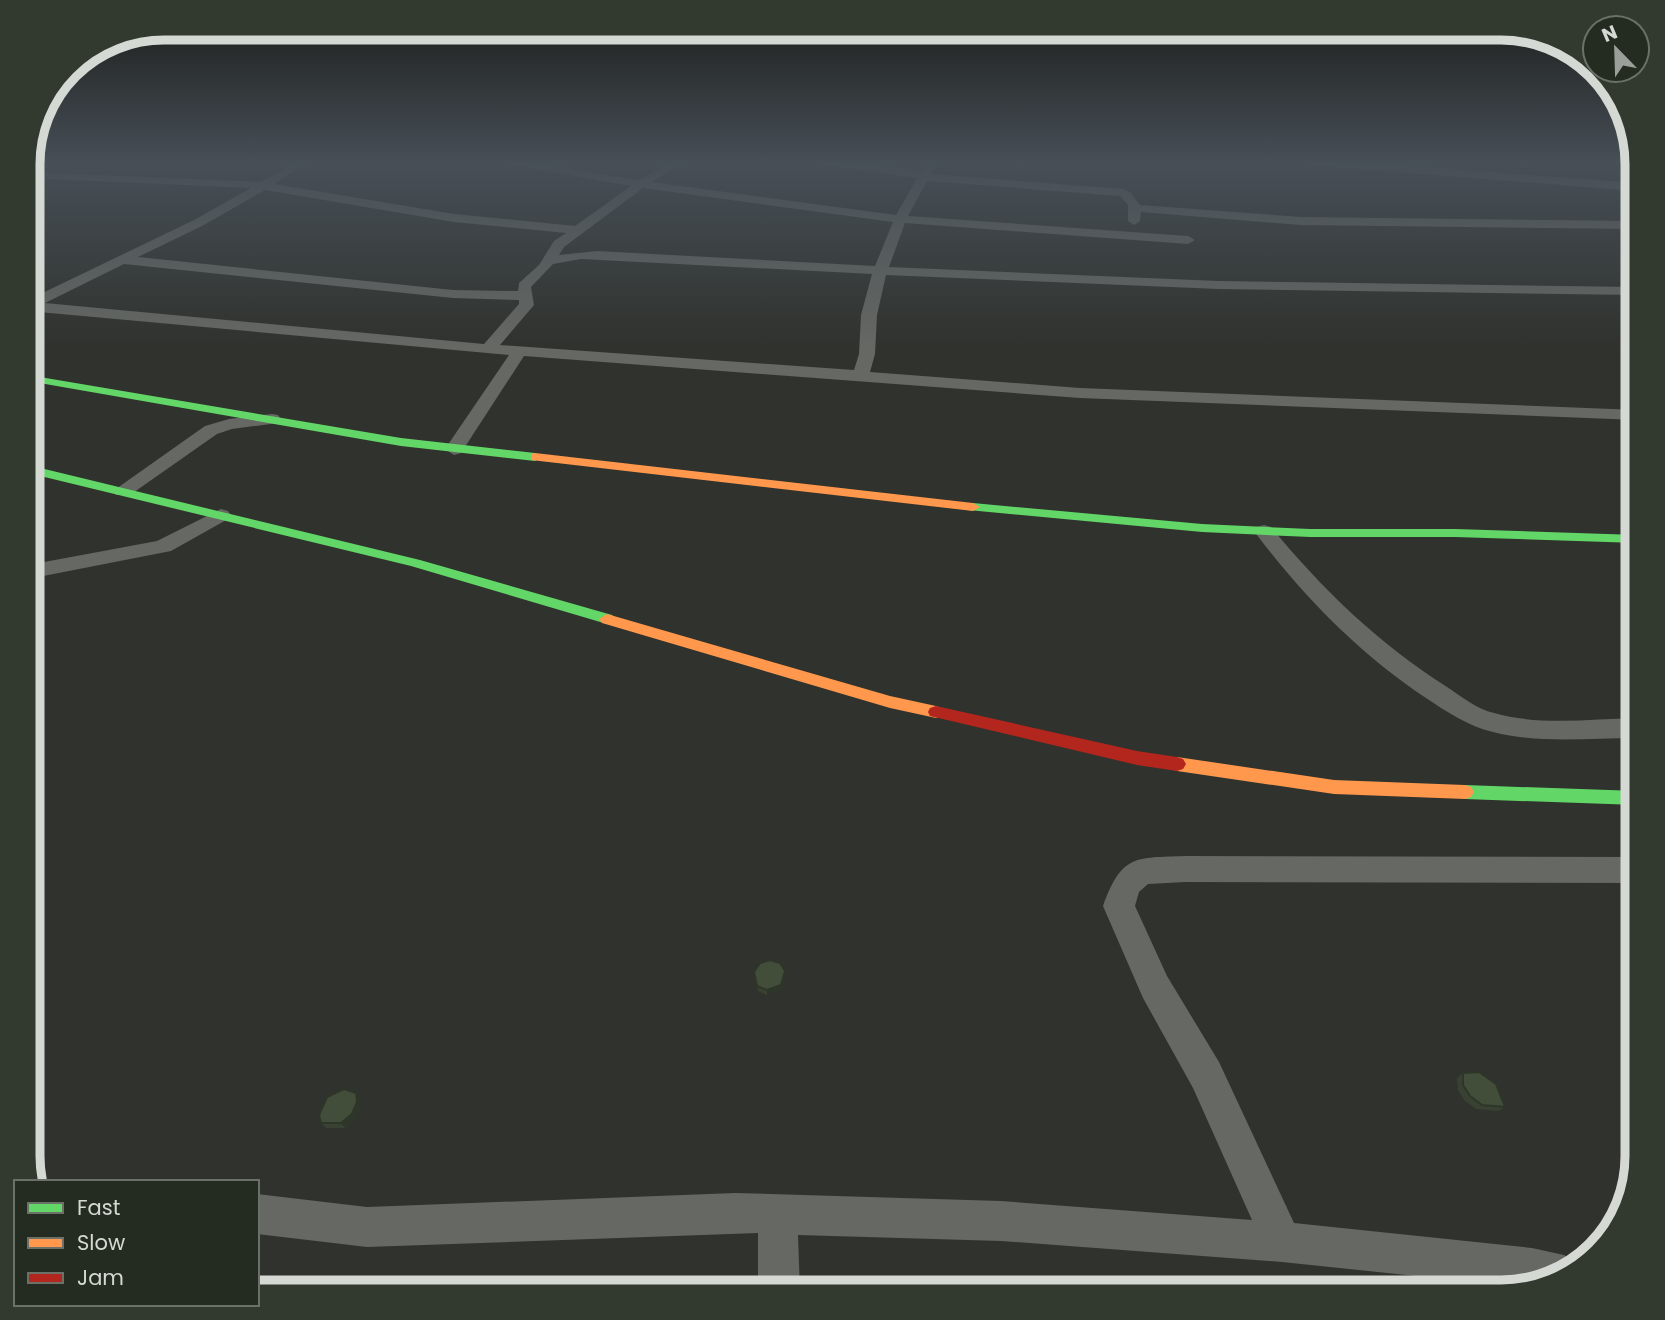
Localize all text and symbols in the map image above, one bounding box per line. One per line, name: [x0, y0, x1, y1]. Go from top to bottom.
north arrow: [1581, 14, 1651, 84]
text: N: [1598, 19, 1621, 49]
legend: [14, 1180, 259, 1306]
text: Fast: [77, 1193, 120, 1222]
text: Slow: [77, 1228, 125, 1257]
text: Jam: [77, 1263, 124, 1292]

